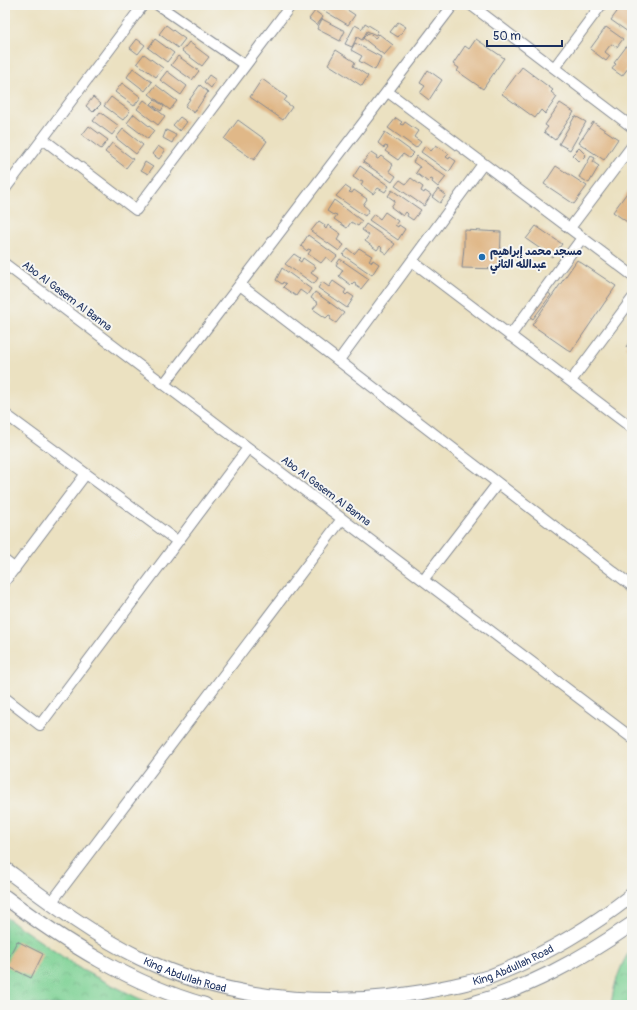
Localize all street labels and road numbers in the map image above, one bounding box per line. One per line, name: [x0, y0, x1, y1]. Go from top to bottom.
street label: Abo Al Gasem Al Banna: [20, 258, 114, 334]
street label: Abo Al Gasem Al Banna: [279, 453, 373, 529]
street label: King Abdullah Road: [471, 942, 556, 988]
street label: King Abdullah Road: [141, 954, 228, 995]

